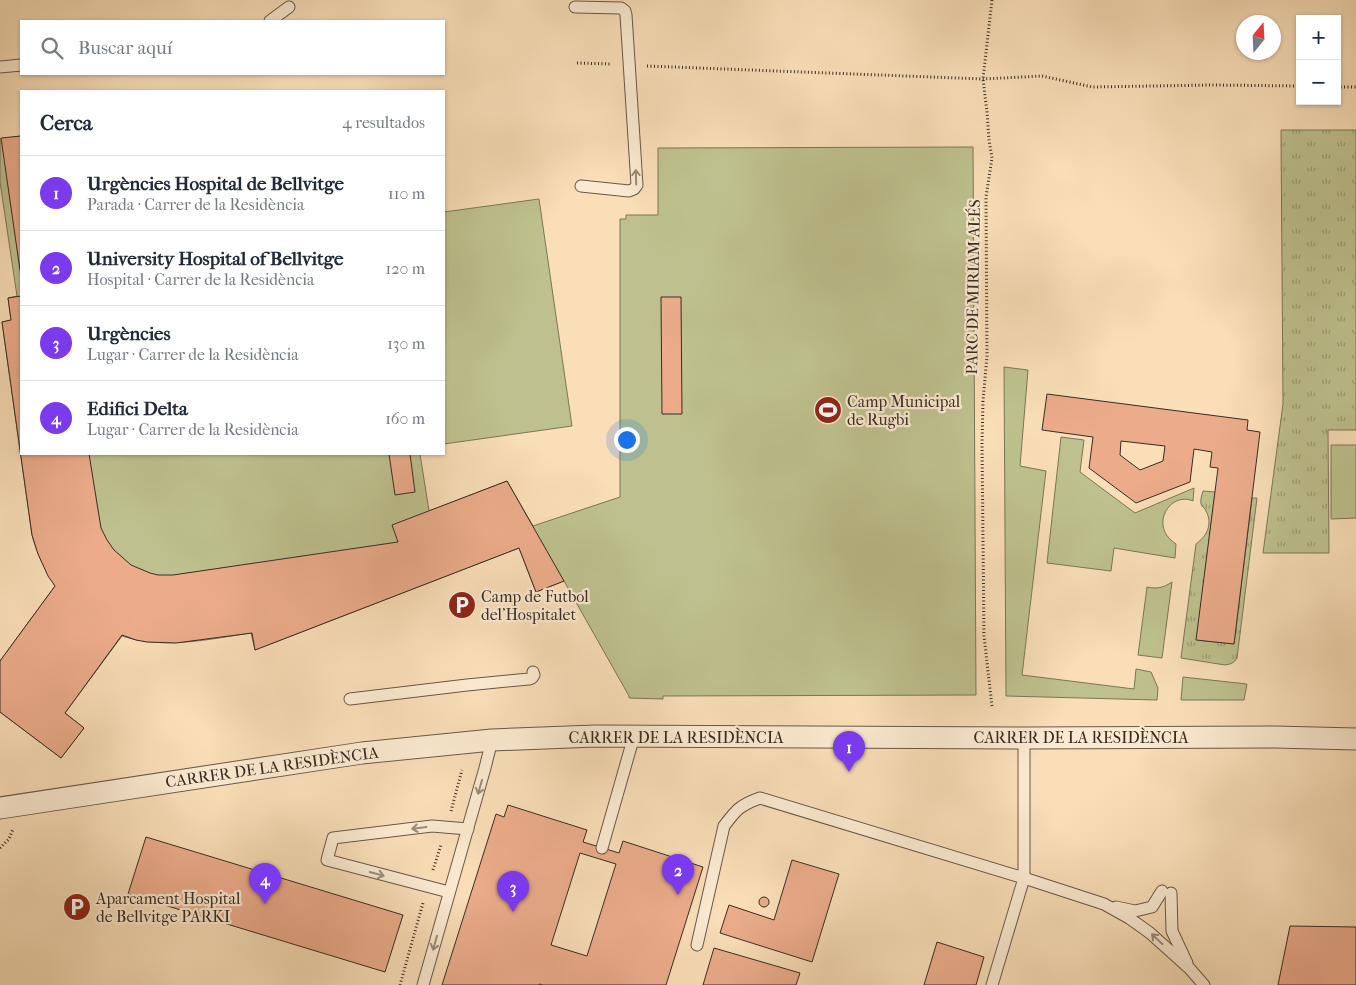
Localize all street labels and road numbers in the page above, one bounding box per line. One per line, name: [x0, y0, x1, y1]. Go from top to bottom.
street label: PARC DE MIRIAM ALÉS: [961, 199, 984, 375]
street label: CARRER DE LA RESIDÈNCIA: [568, 727, 784, 747]
street label: CARRER DE LA RESIDÈNCIA: [973, 727, 1189, 747]
street label: CARRER DE LA RESIDÈNCIA: [164, 742, 380, 791]

